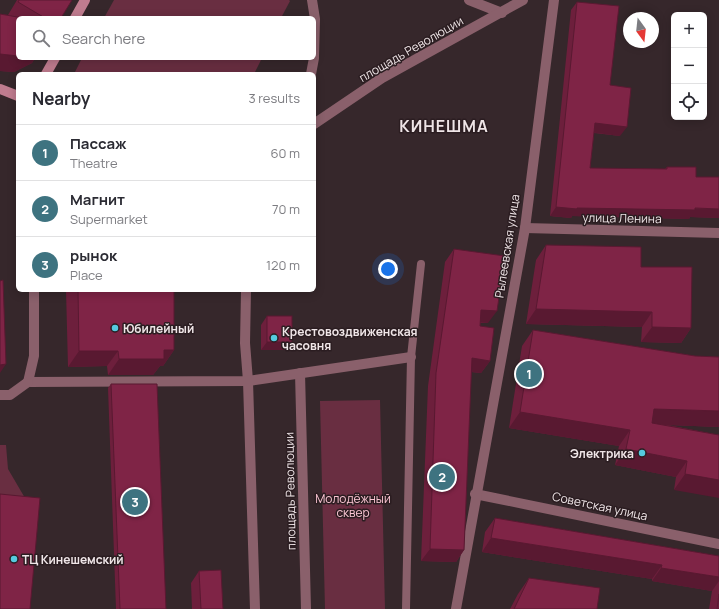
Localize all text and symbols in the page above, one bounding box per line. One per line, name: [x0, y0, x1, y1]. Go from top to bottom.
street label: площадь Революции: [356, 12, 466, 86]
north arrow: [623, 12, 659, 48]
map controls: [671, 12, 707, 120]
button: +: [671, 12, 707, 48]
search box: [16, 16, 316, 60]
icon: search: [30, 27, 52, 49]
text: Search here: [62, 28, 145, 49]
button: −: [671, 48, 707, 84]
button: locate: [671, 84, 707, 120]
text: Nearby: [32, 87, 90, 110]
text: 3 results: [248, 89, 300, 107]
district label: КИНЕШМА: [399, 115, 489, 137]
text: Пассаж: [70, 133, 127, 154]
text: 1: [42, 144, 48, 162]
text: 60 m: [270, 144, 300, 162]
text: Theatre: [70, 154, 118, 172]
text: Магнит: [70, 189, 125, 210]
street label: Рылеевская улица: [490, 193, 524, 299]
text: 2: [41, 200, 49, 218]
text: 70 m: [272, 200, 300, 218]
street label: улица Ленина: [582, 209, 662, 227]
text: Supermarket: [70, 210, 148, 228]
text: рынок: [70, 245, 117, 266]
text: 3: [41, 256, 49, 274]
text: 120 m: [266, 256, 300, 274]
your location: [378, 259, 398, 279]
text: Place: [70, 266, 103, 284]
place label: Юбилейный: [123, 320, 194, 337]
marker: Юбилейный: [110, 323, 120, 333]
place label: Крестовоздвиженская часовня: [282, 323, 418, 354]
marker: Крестовоздвиженская часовня: [269, 333, 279, 343]
pin: 1: [516, 359, 542, 389]
street label: площадь Революции: [280, 432, 300, 550]
place label: Электрика: [570, 445, 634, 462]
marker: Электрика: [637, 448, 647, 458]
pin: 2: [429, 462, 455, 492]
pin: 3: [122, 487, 148, 517]
street label: Советская улица: [551, 488, 649, 524]
park label: Молодёжный сквер: [315, 490, 391, 521]
place label: ТЦ Кинешемский: [22, 551, 124, 568]
marker: ТЦ Кинешемский: [9, 554, 19, 564]

